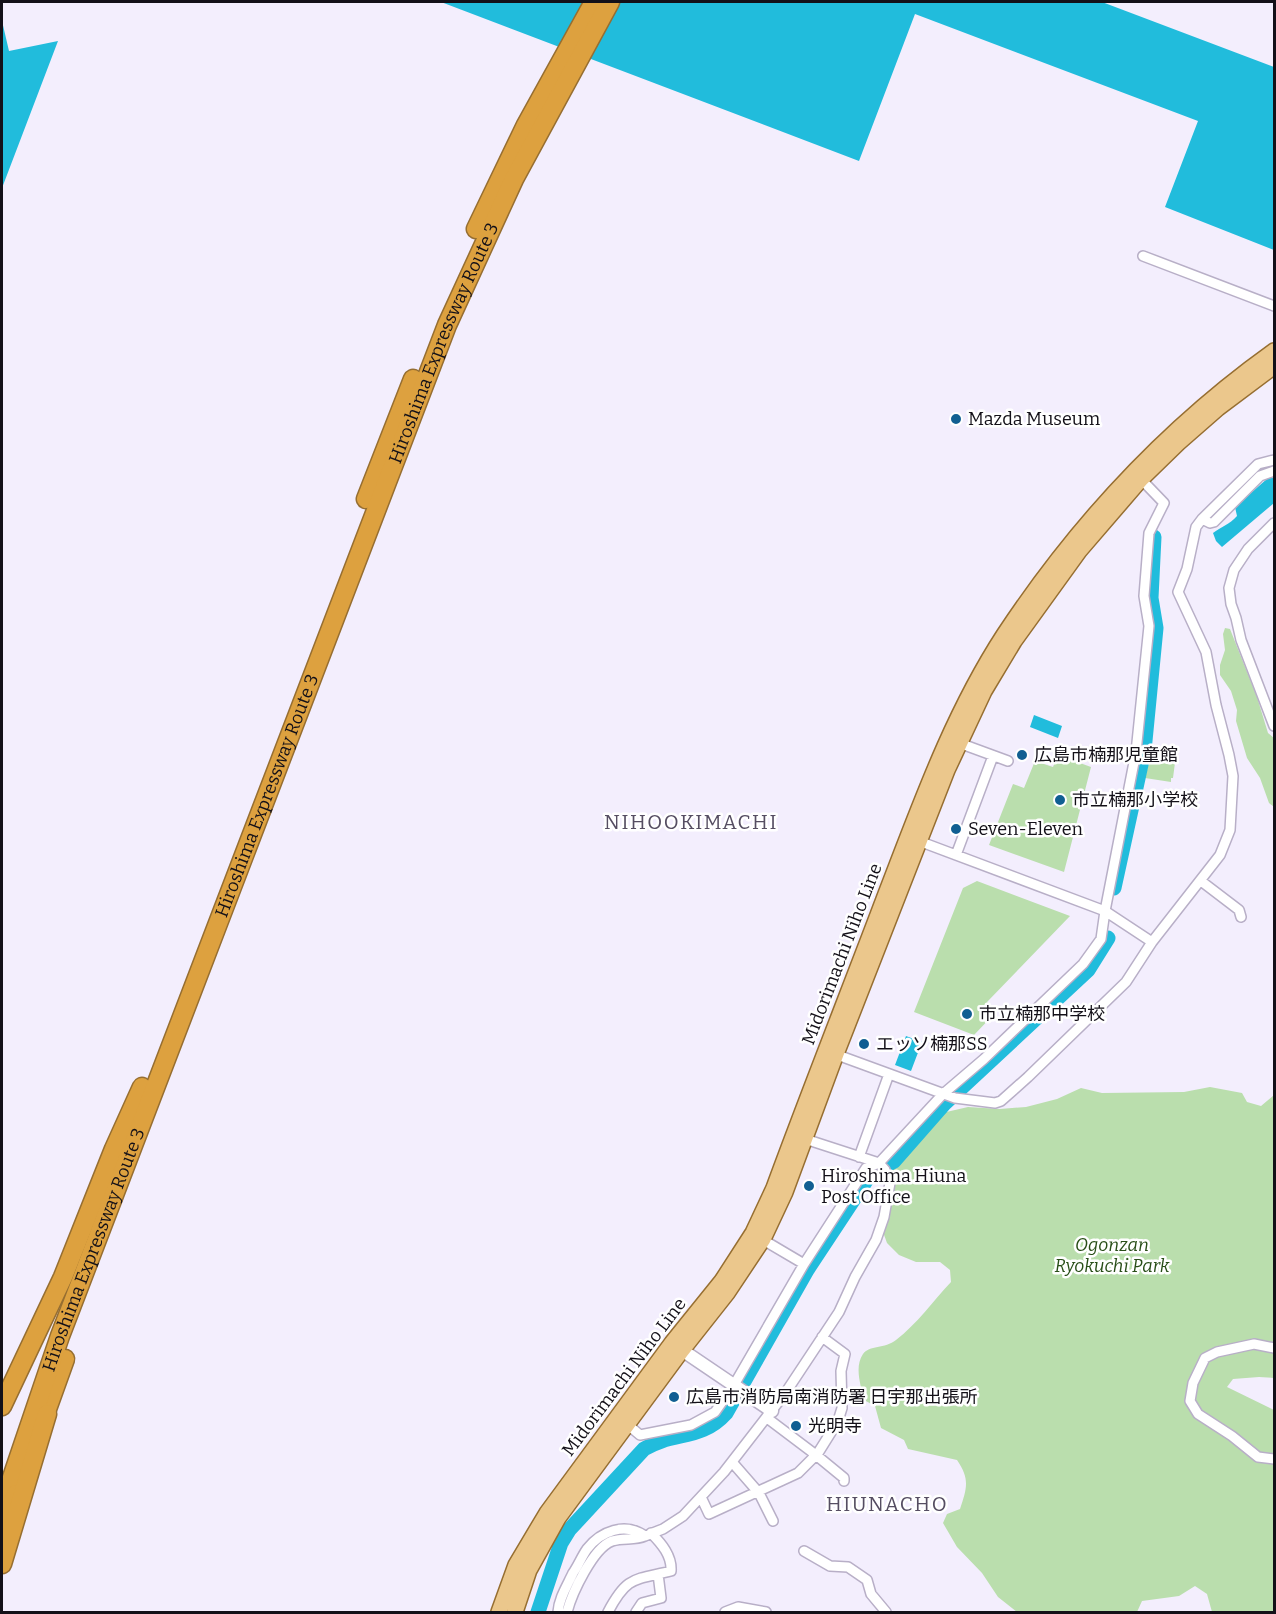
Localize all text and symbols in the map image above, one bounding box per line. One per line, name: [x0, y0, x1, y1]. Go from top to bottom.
street label: Hiroshima Expressway Route 3: [384, 219, 503, 467]
place label: Mazda Museum: [968, 408, 1100, 430]
marker: Mazda Museum: [949, 412, 963, 426]
street label: Hiroshima Expressway Route 3: [210, 671, 323, 920]
place label: 広島市楠那児童館: [1034, 744, 1178, 766]
marker: 広島市楠那児童館: [1015, 748, 1029, 762]
place label: 市立楠那小学校: [1072, 789, 1198, 811]
marker: 市立楠那小学校: [1053, 793, 1067, 807]
district label: NIHOOKIMACHI: [604, 810, 778, 834]
place label: Seven-Eleven: [968, 818, 1084, 840]
marker: Seven-Eleven: [949, 822, 963, 836]
street label: Midorimachi Niho Line: [797, 860, 887, 1048]
place label: 市立楠那中学校: [979, 1003, 1105, 1025]
marker: 市立楠那中学校: [960, 1007, 974, 1021]
place label: エッソ楠那SS: [876, 1033, 988, 1055]
marker: エッソ楠那SS: [857, 1037, 871, 1051]
street label: Hiroshima Expressway Route 3: [38, 1125, 150, 1374]
place label: Hiroshima Hiuna Post Office: [821, 1165, 967, 1208]
marker: Hiroshima Hiuna Post Office: [802, 1179, 816, 1193]
park label: Ogonzan Ryokuchi Park: [1054, 1234, 1170, 1277]
street label: Midorimachi Niho Line: [557, 1293, 691, 1461]
place label: 広島市消防局南消防署 日宇那出張所: [686, 1386, 978, 1408]
marker: 広島市消防局南消防署 日宇那出張所: [667, 1390, 681, 1404]
place label: 光明寺: [808, 1415, 862, 1437]
marker: 光明寺: [789, 1419, 803, 1433]
district label: HIUNACHO: [826, 1492, 948, 1516]

